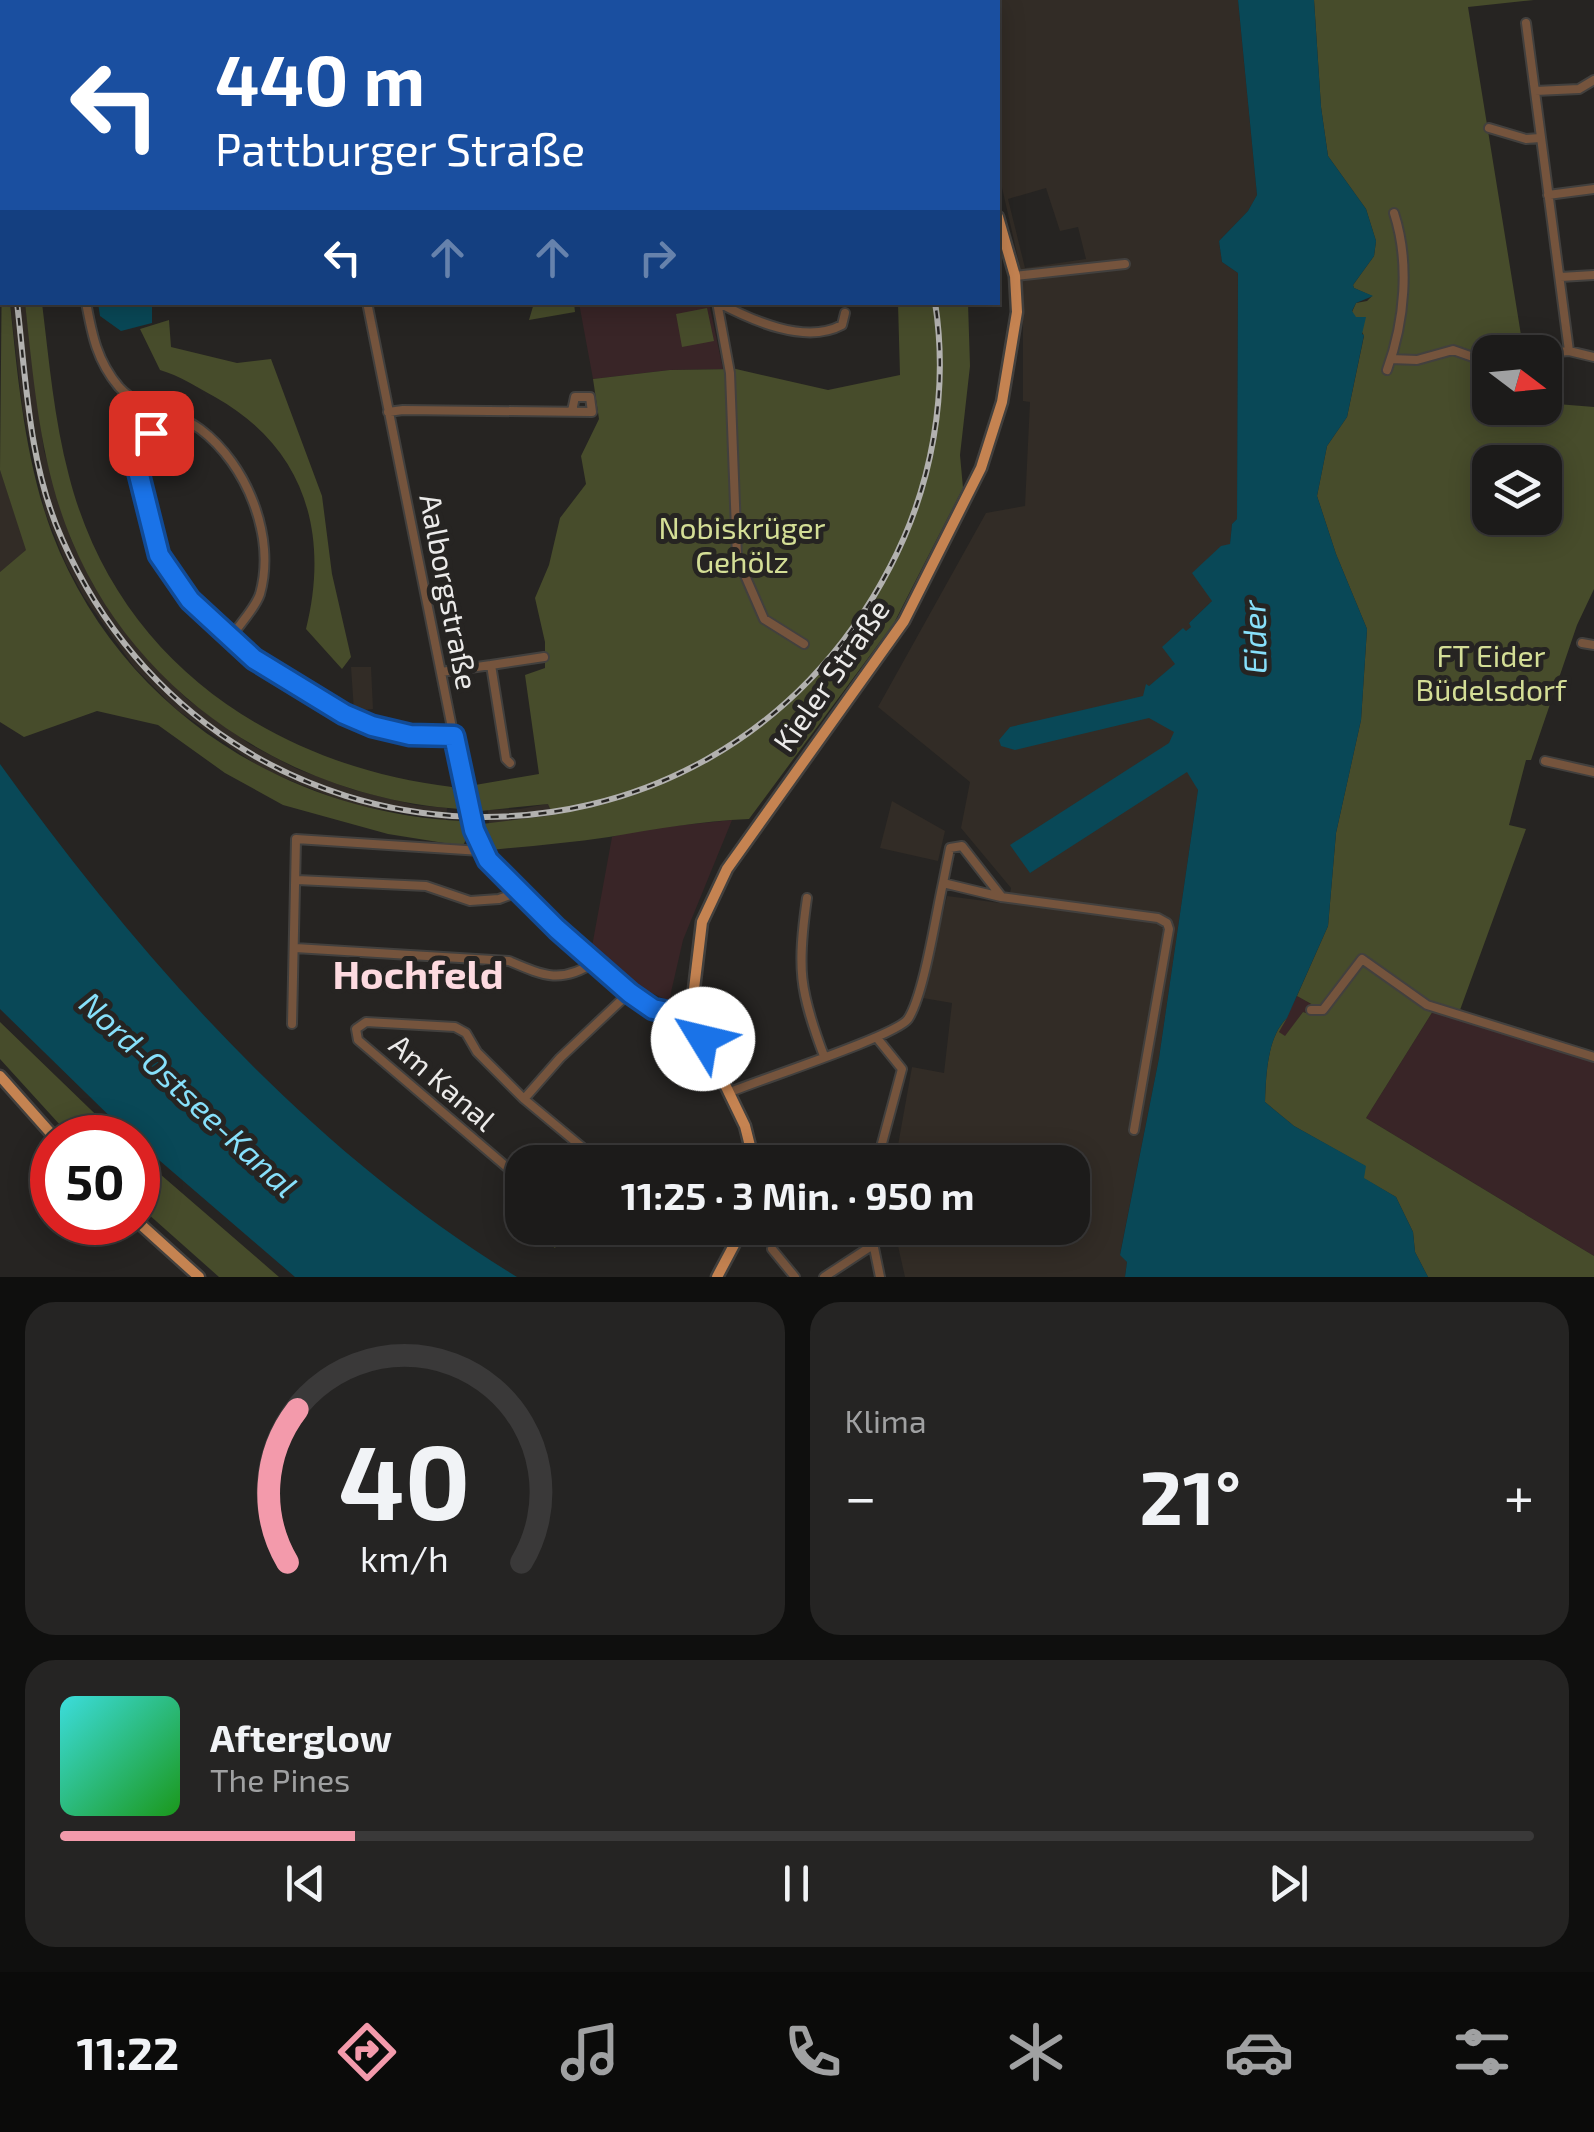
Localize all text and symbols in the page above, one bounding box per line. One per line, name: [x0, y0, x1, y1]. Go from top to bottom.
text: 440 m: [215, 36, 425, 120]
icon: left: [50, 40, 180, 170]
text: Pattburger Straße: [215, 121, 585, 175]
icon: left: [315, 230, 370, 285]
icon: ahead: [420, 230, 475, 285]
icon: ahead: [525, 230, 580, 285]
icon: right: [630, 230, 685, 285]
north arrow: [1472, 335, 1562, 425]
map controls: [1472, 335, 1562, 535]
pin: [109, 391, 194, 476]
icon: arrive: [124, 406, 179, 461]
button: layers: [1472, 445, 1562, 535]
street label: Aalborgstraße: [413, 491, 487, 692]
park label: Nobiskrüger Gehölz: [658, 509, 826, 579]
street label: Kieler Straße: [765, 592, 896, 758]
water label: Eider: [1233, 598, 1273, 674]
park label: FT Eider Büdelsdorf: [1416, 637, 1567, 707]
district label: Hochfeld: [332, 949, 504, 997]
water label: Nord-Ostsee-Kanal: [73, 983, 306, 1204]
position arrow: [651, 987, 755, 1091]
street label: Am Kanal: [383, 1026, 504, 1137]
speed limit sign: 50: [30, 1115, 160, 1245]
text: 11:25 · 3 Min. · 950 m: [621, 1172, 974, 1218]
text: Klima: [845, 1401, 926, 1439]
text: 40: [339, 1416, 471, 1541]
text: 21°: [1139, 1450, 1241, 1540]
text: −: [845, 1462, 877, 1528]
text: +: [1504, 1462, 1534, 1528]
text: km/h: [360, 1536, 449, 1579]
text: Afterglow: [210, 1714, 392, 1760]
text: The Pines: [210, 1760, 350, 1798]
icon: previous: [278, 1856, 333, 1911]
icon: pause: [769, 1856, 824, 1911]
icon: next: [1261, 1856, 1316, 1911]
icon: directions: [332, 2017, 402, 2087]
icon: music: [555, 2017, 625, 2087]
icon: phone: [778, 2017, 848, 2087]
icon: climate: [1001, 2017, 1071, 2087]
icon: car: [1224, 2017, 1294, 2087]
icon: filters: [1447, 2017, 1517, 2087]
text: 11:22: [77, 2025, 179, 2079]

